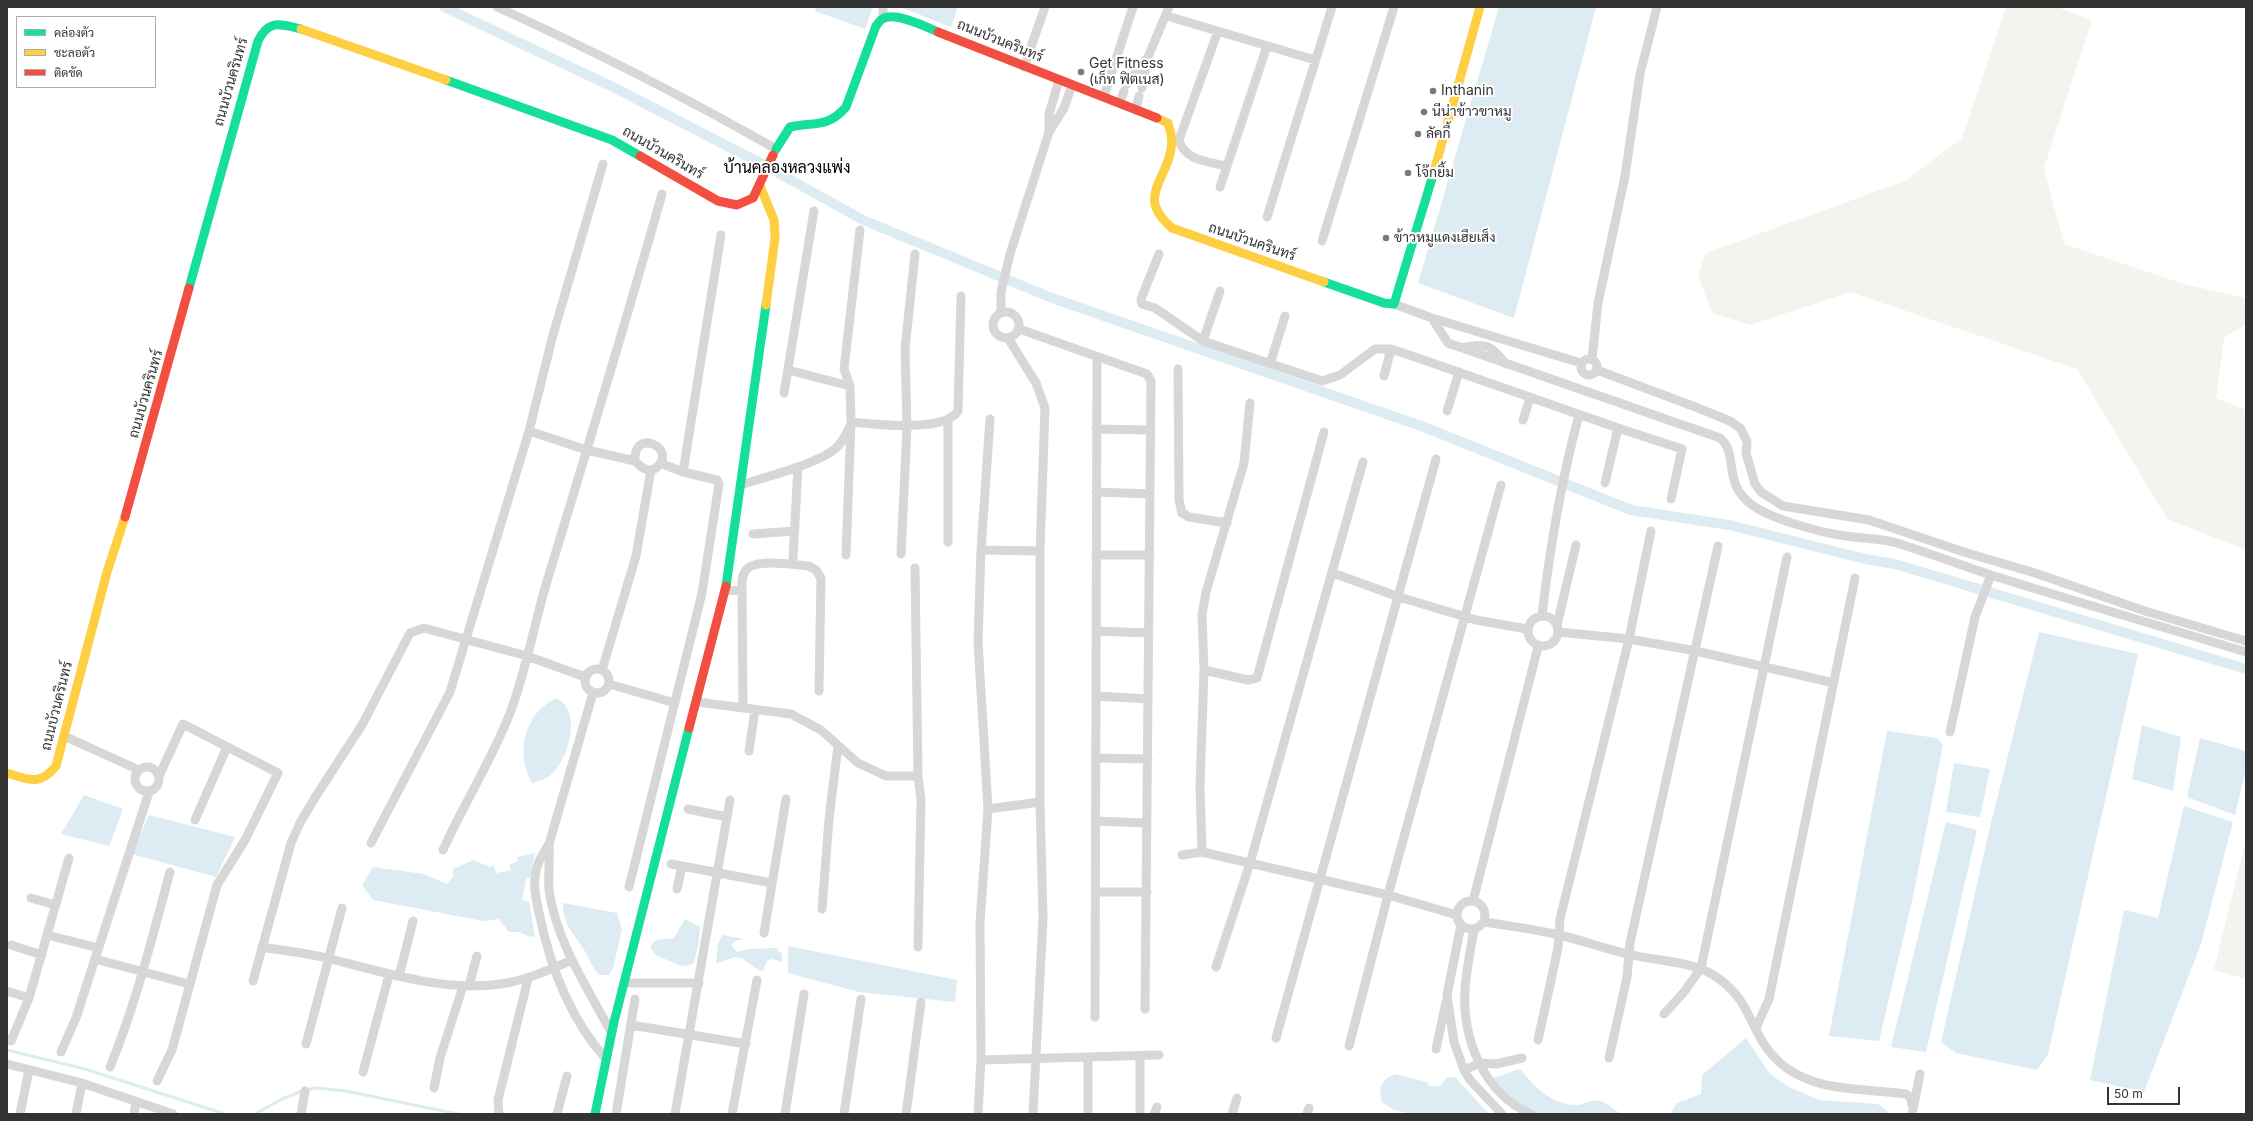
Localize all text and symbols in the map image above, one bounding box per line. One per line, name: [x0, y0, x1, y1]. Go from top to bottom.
legend: [16, 16, 156, 88]
street label: ถนนบัวนครินทร์: [955, 16, 1045, 66]
text: คล่องตัว: [54, 25, 94, 40]
street label: ถนนบัวนครินทร์: [210, 36, 252, 128]
text: ชะลอตัว: [54, 45, 95, 60]
place label: Get Fitness (เก็ท ฟิตเนส): [1089, 56, 1165, 88]
text: ติดขัด: [54, 65, 83, 80]
marker: Get Fitness (เก็ท ฟิตเนส): [1076, 67, 1086, 77]
place label: Inthanin: [1441, 83, 1494, 99]
marker: Inthanin: [1428, 86, 1438, 96]
place label: นีน่าข้าวขาหมู: [1432, 104, 1512, 120]
marker: นีน่าข้าวขาหมู: [1419, 107, 1429, 117]
street label: ถนนบัวนครินทร์: [619, 123, 707, 183]
place label: ลัคกี้: [1426, 126, 1451, 142]
marker: ลัคกี้: [1413, 129, 1423, 139]
district label: บ้านคลองหลวงแพ่ง: [724, 158, 850, 178]
place label: โจ๊กยิ้ม: [1416, 165, 1454, 181]
marker: โจ๊กยิ้ม: [1403, 168, 1413, 178]
street label: ถนนบัวนครินทร์: [1206, 219, 1298, 265]
place label: ข้าวหมูแดงเฮียเส็ง: [1394, 230, 1496, 246]
marker: ข้าวหมูแดงเฮียเส็ง: [1381, 233, 1391, 243]
street label: ถนนบัวนครินทร์: [125, 348, 167, 440]
street label: ถนนบัวนครินทร์: [38, 660, 76, 752]
scale bar: [2109, 1079, 2182, 1105]
text: 50 m: [2114, 1086, 2143, 1101]

